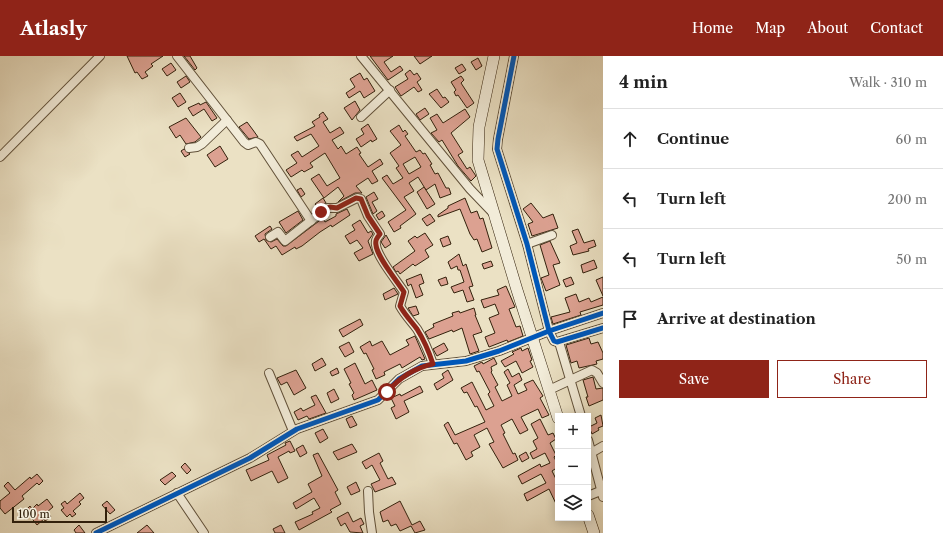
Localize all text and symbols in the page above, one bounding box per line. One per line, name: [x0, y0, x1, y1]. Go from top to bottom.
text: Atlasly: [20, 17, 87, 40]
text: Home: [692, 19, 733, 37]
text: Map: [755, 19, 785, 37]
text: About: [807, 19, 848, 37]
text: Contact: [870, 19, 923, 37]
text: 4 min: [619, 72, 668, 92]
text: Walk · 310 m: [849, 74, 927, 90]
icon: ahead: [619, 128, 641, 150]
text: Continue: [657, 129, 729, 148]
text: 60 m: [896, 131, 927, 147]
icon: left: [619, 188, 641, 210]
text: Turn left: [657, 189, 726, 208]
text: 200 m: [887, 191, 927, 207]
route end: [312, 203, 330, 221]
icon: left: [619, 248, 641, 270]
text: Turn left: [657, 249, 726, 268]
text: 50 m: [896, 251, 927, 267]
icon: arrive: [619, 308, 641, 330]
text: Arrive at destination: [657, 309, 816, 328]
button: Save: [619, 360, 769, 398]
button: Share: [777, 360, 927, 398]
route start: [378, 383, 396, 401]
map controls: [555, 413, 591, 521]
button: +: [555, 413, 591, 449]
button: −: [555, 449, 591, 485]
button: layers: [555, 485, 591, 521]
scale bar: [12, 505, 107, 524]
text: 100 m: [18, 507, 50, 521]

